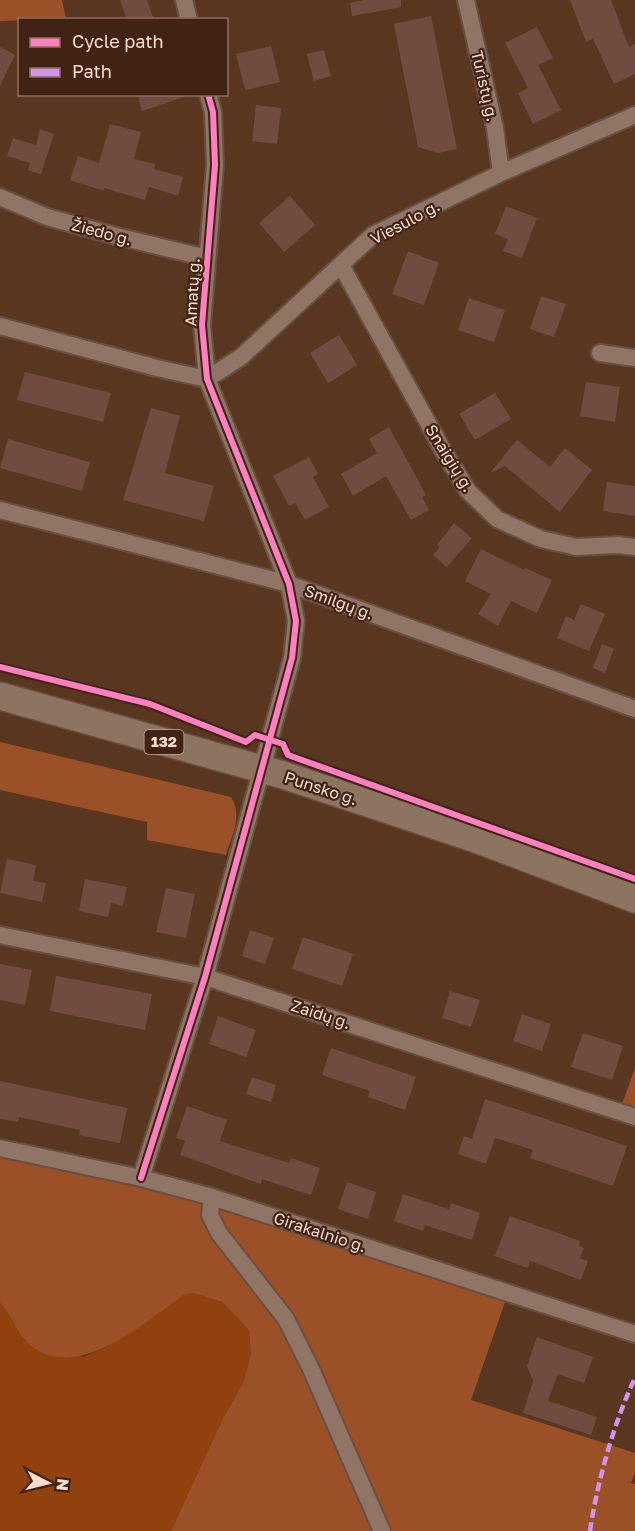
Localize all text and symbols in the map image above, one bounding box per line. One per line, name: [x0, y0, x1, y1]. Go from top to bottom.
legend: [18, 18, 228, 96]
text: Cycle path: [72, 30, 164, 52]
street label: Turistų g.: [467, 49, 503, 123]
text: Path: [72, 60, 112, 82]
street label: Viesulo g.: [367, 195, 443, 249]
street label: Žiedo g.: [70, 214, 134, 250]
street label: Amatų g.: [180, 257, 204, 327]
street label: Snaigių g.: [421, 421, 479, 495]
street label: Smilgų g.: [302, 580, 376, 624]
road number: 132: [144, 730, 184, 754]
street label: Punsko g.: [282, 767, 360, 809]
street label: Zaidų g.: [289, 995, 353, 1033]
street label: Girakalnio g.: [271, 1208, 369, 1256]
north arrow: [18, 1453, 78, 1513]
text: N: [52, 1478, 74, 1492]

